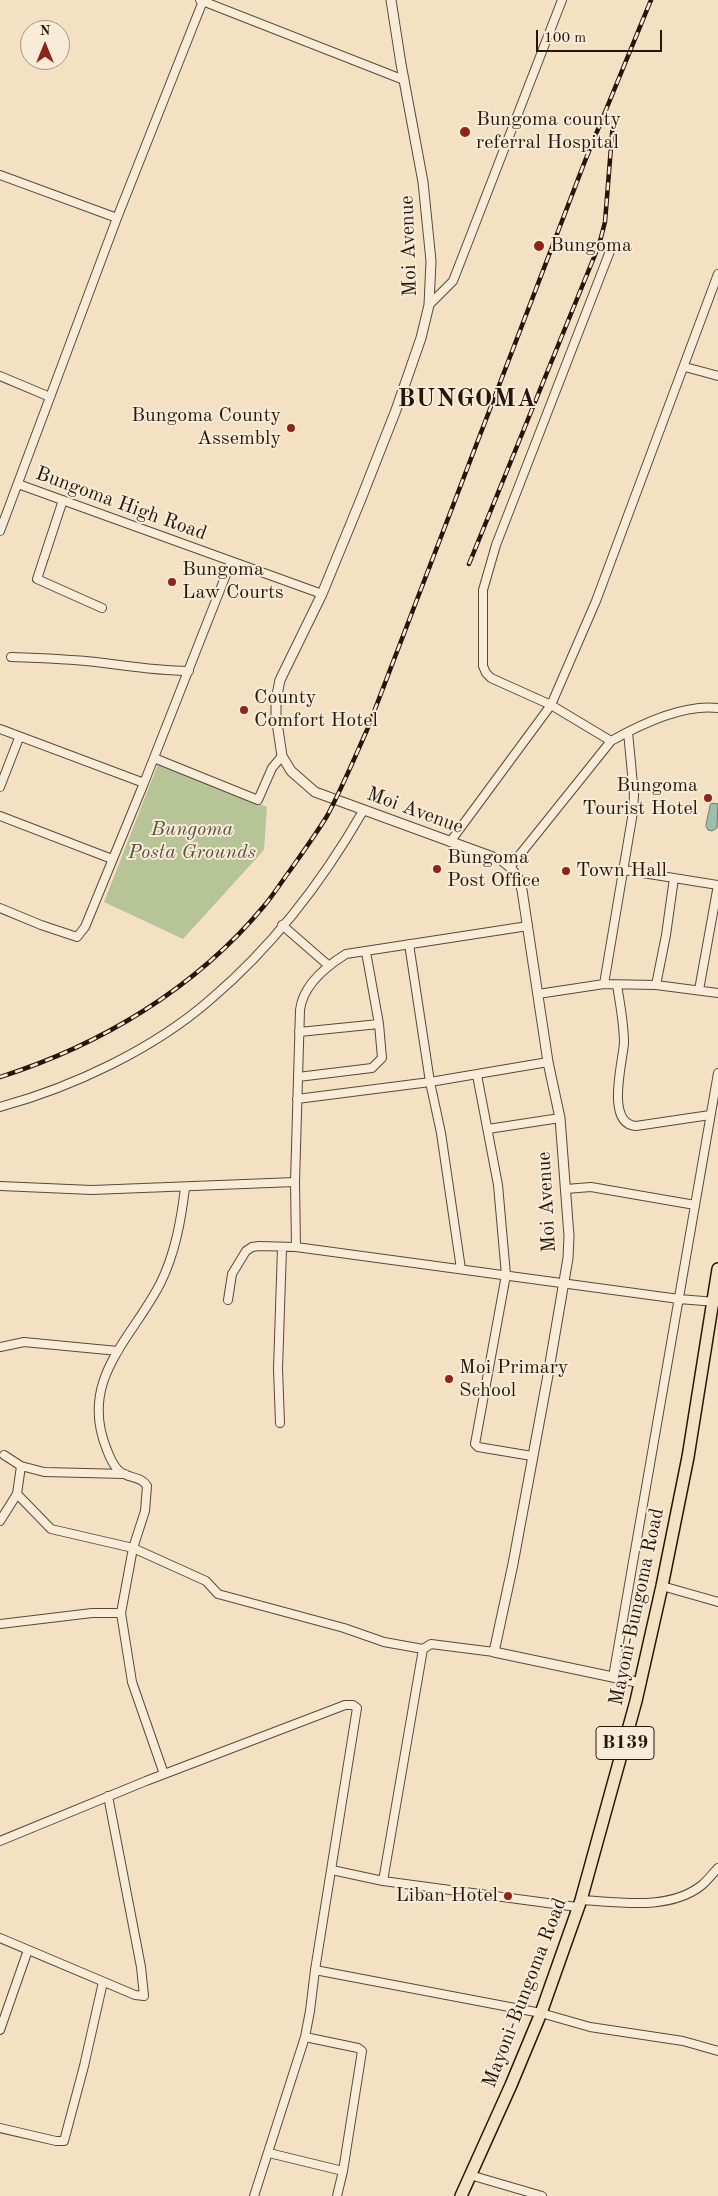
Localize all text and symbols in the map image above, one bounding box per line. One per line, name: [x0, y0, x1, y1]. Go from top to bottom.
north arrow: [20, 20, 70, 70]
scale bar: [538, 20, 664, 52]
text: N: [40, 24, 50, 38]
text: 100 m: [544, 31, 586, 46]
place label: Bungoma county referral Hospital: [476, 108, 621, 155]
marker: Bungoma county referral Hospital: [458, 125, 472, 139]
street label: Moi Avenue: [395, 195, 423, 297]
place label: Bungoma: [550, 234, 632, 258]
marker: Bungoma: [532, 239, 546, 253]
district label: BUNGOMA: [397, 384, 537, 414]
place label: Bungoma County Assembly: [131, 404, 281, 451]
marker: Bungoma County Assembly: [285, 422, 297, 434]
street label: Bungoma High Road: [32, 462, 210, 546]
place label: Bungoma Law Courts: [182, 558, 284, 605]
marker: Bungoma Law Courts: [166, 576, 178, 588]
place label: County Comfort Hotel: [254, 686, 378, 733]
marker: County Comfort Hotel: [238, 704, 250, 716]
place label: Bungoma Tourist Hotel: [582, 774, 698, 821]
street label: Moi Avenue: [363, 782, 467, 840]
marker: Bungoma Tourist Hotel: [702, 792, 714, 804]
park label: Bungoma Posta Grounds: [128, 818, 256, 865]
place label: Bungoma Post Office: [447, 846, 540, 893]
place label: Town Hall: [576, 859, 667, 883]
marker: Bungoma Post Office: [431, 863, 443, 875]
marker: Town Hall: [560, 865, 572, 877]
street label: Moi Avenue: [532, 1151, 562, 1253]
place label: Moi Primary School: [459, 1356, 568, 1403]
marker: Moi Primary School: [443, 1373, 455, 1385]
street label: Mayoni-Bungoma Road: [604, 1506, 670, 1708]
road number: B139: [596, 1726, 654, 1760]
place label: Liban Hotel: [395, 1884, 498, 1908]
marker: Liban Hotel: [502, 1890, 514, 1902]
street label: Mayoni-Bungoma Road: [478, 1895, 572, 2091]

